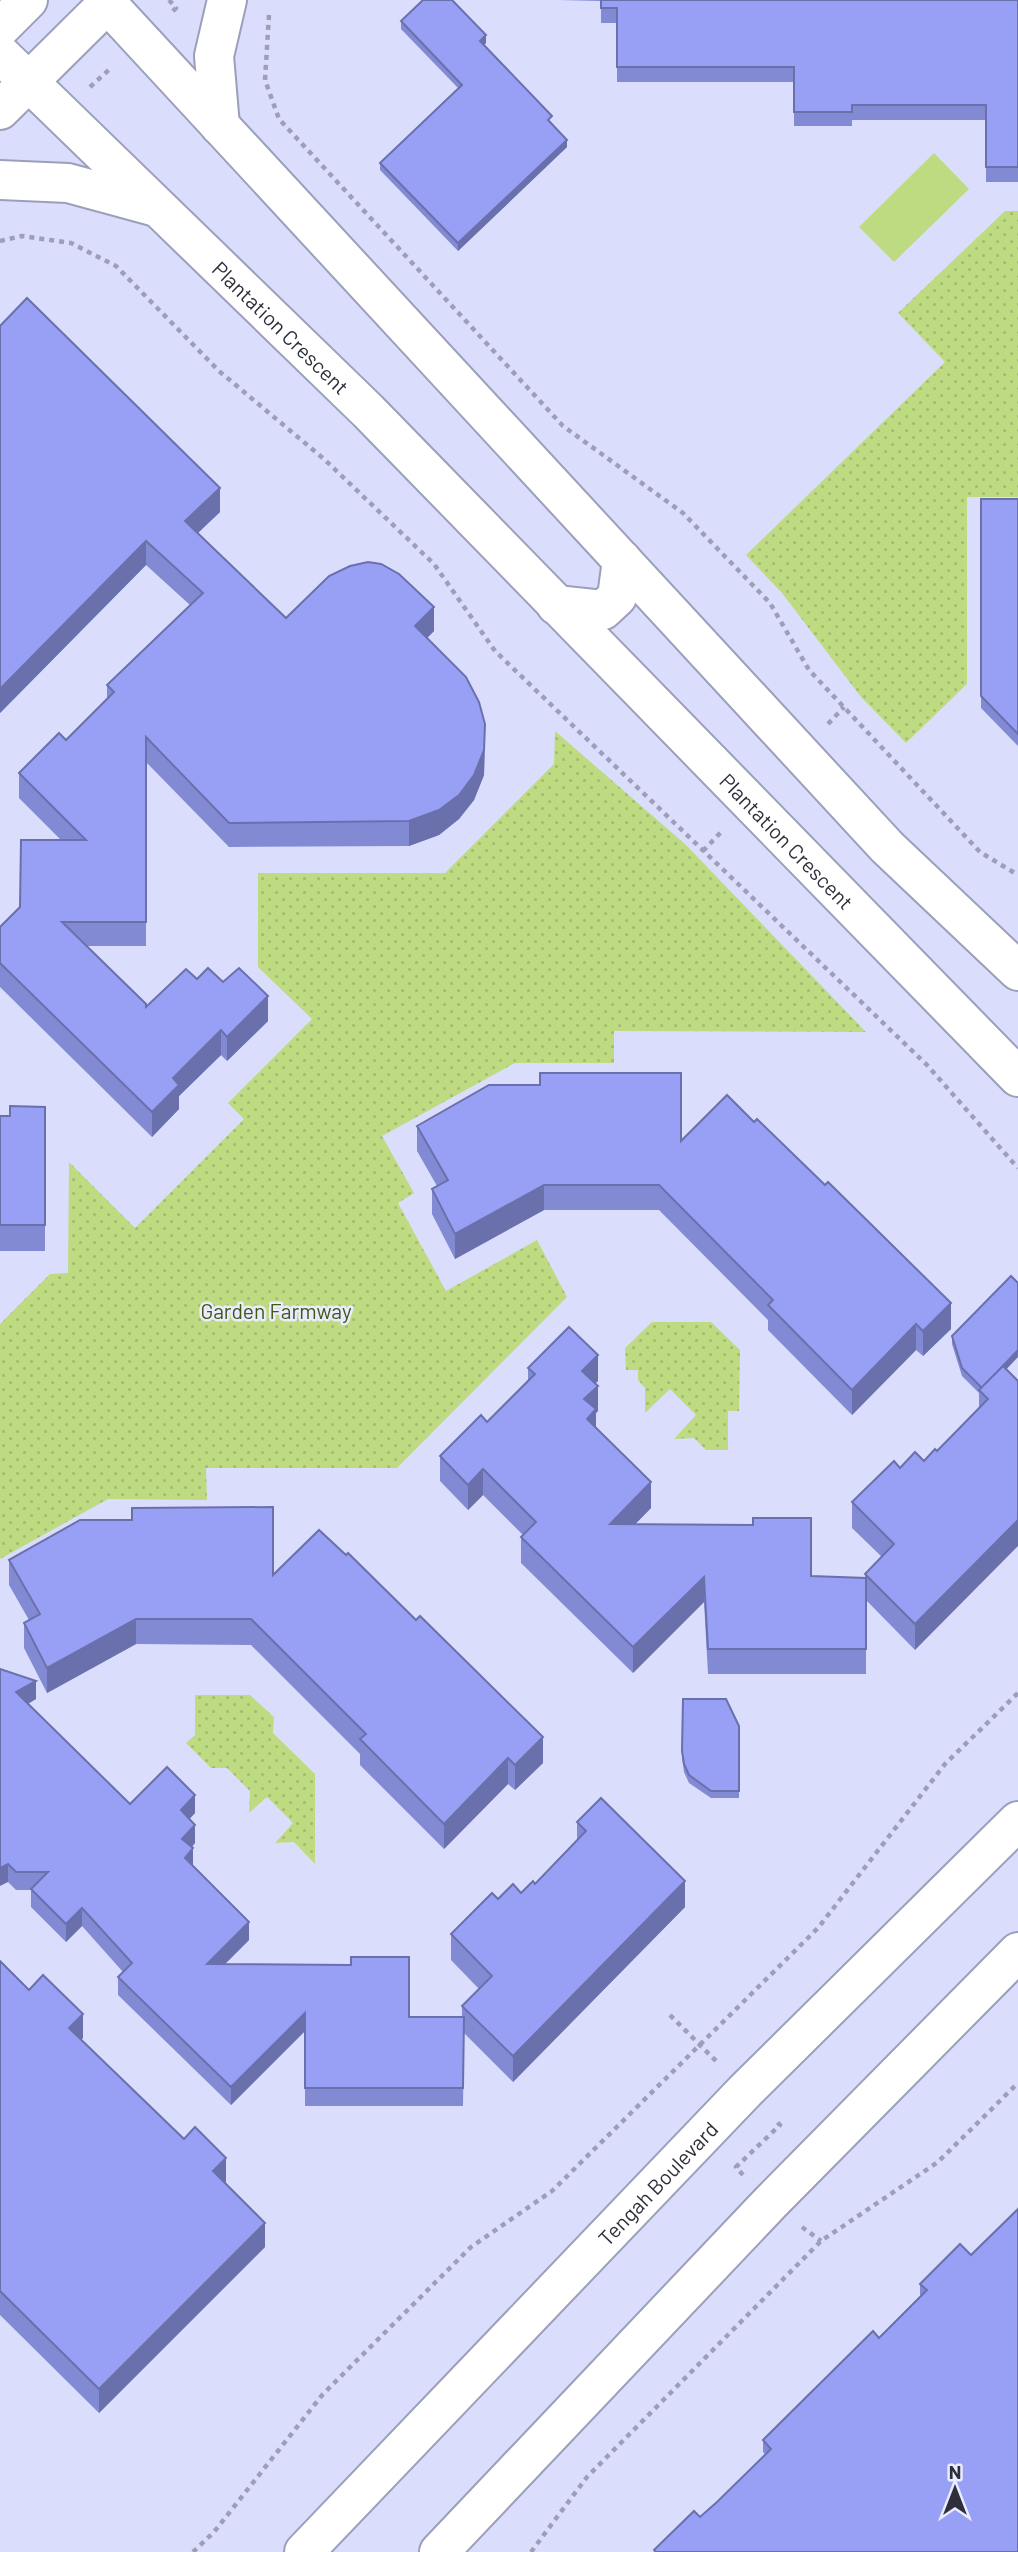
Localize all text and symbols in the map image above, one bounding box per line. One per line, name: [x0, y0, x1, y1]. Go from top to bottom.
street label: Plantation Crescent: [208, 255, 355, 399]
street label: Plantation Crescent: [715, 767, 859, 914]
park label: Garden Farmway: [200, 1298, 352, 1323]
street label: Tengah Boulevard: [592, 2116, 722, 2250]
north arrow: [920, 2454, 990, 2524]
text: N: [949, 2460, 961, 2483]

